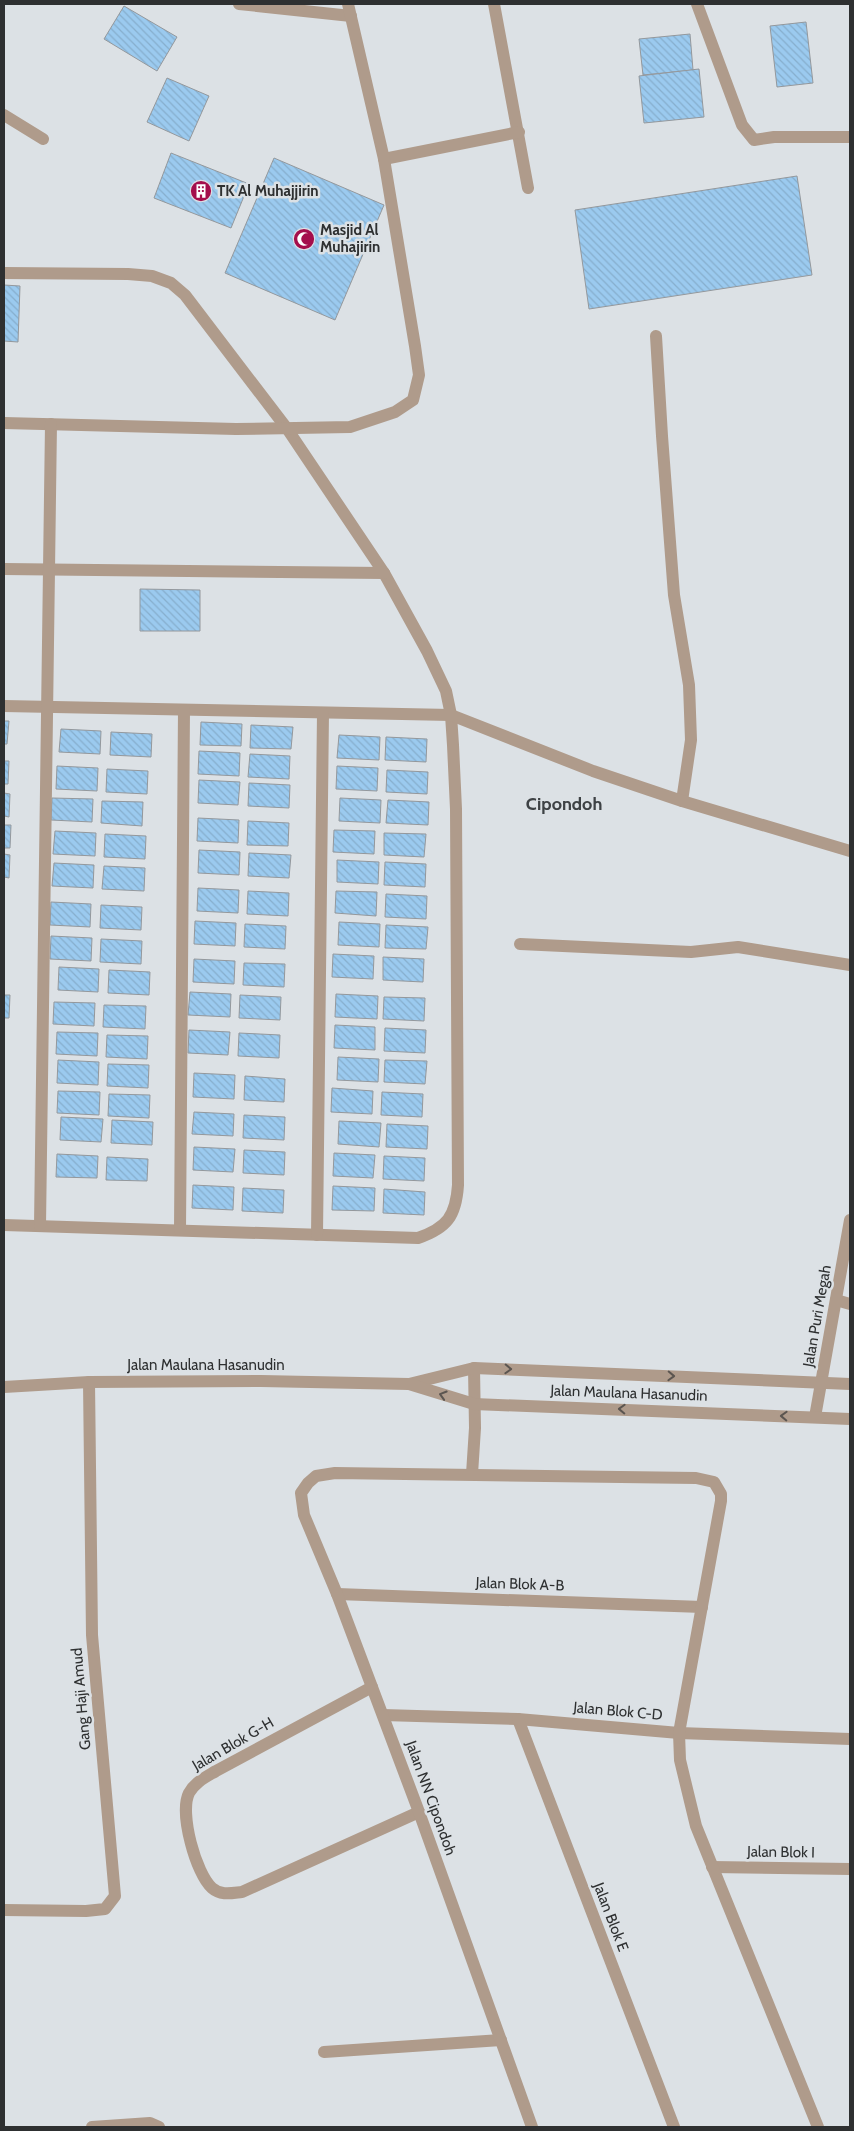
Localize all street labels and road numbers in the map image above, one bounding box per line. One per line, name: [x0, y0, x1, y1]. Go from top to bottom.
street label: Jalan Puri Megah: [799, 1263, 835, 1370]
street label: Jalan Maulana Hasanudin: [126, 1356, 285, 1374]
street label: Jalan Maulana Hasanudin: [549, 1381, 708, 1405]
street label: Jalan Blok A-B: [474, 1573, 565, 1595]
street label: Gang Haji Amud: [68, 1647, 94, 1751]
street label: Jalan Blok C-D: [572, 1698, 664, 1724]
street label: Jalan Blok G-H: [188, 1713, 277, 1775]
street label: Jalan NN Cipondoh: [402, 1737, 460, 1858]
street label: Jalan Blok I: [746, 1842, 815, 1862]
street label: Jalan Blok E: [589, 1879, 632, 1954]

